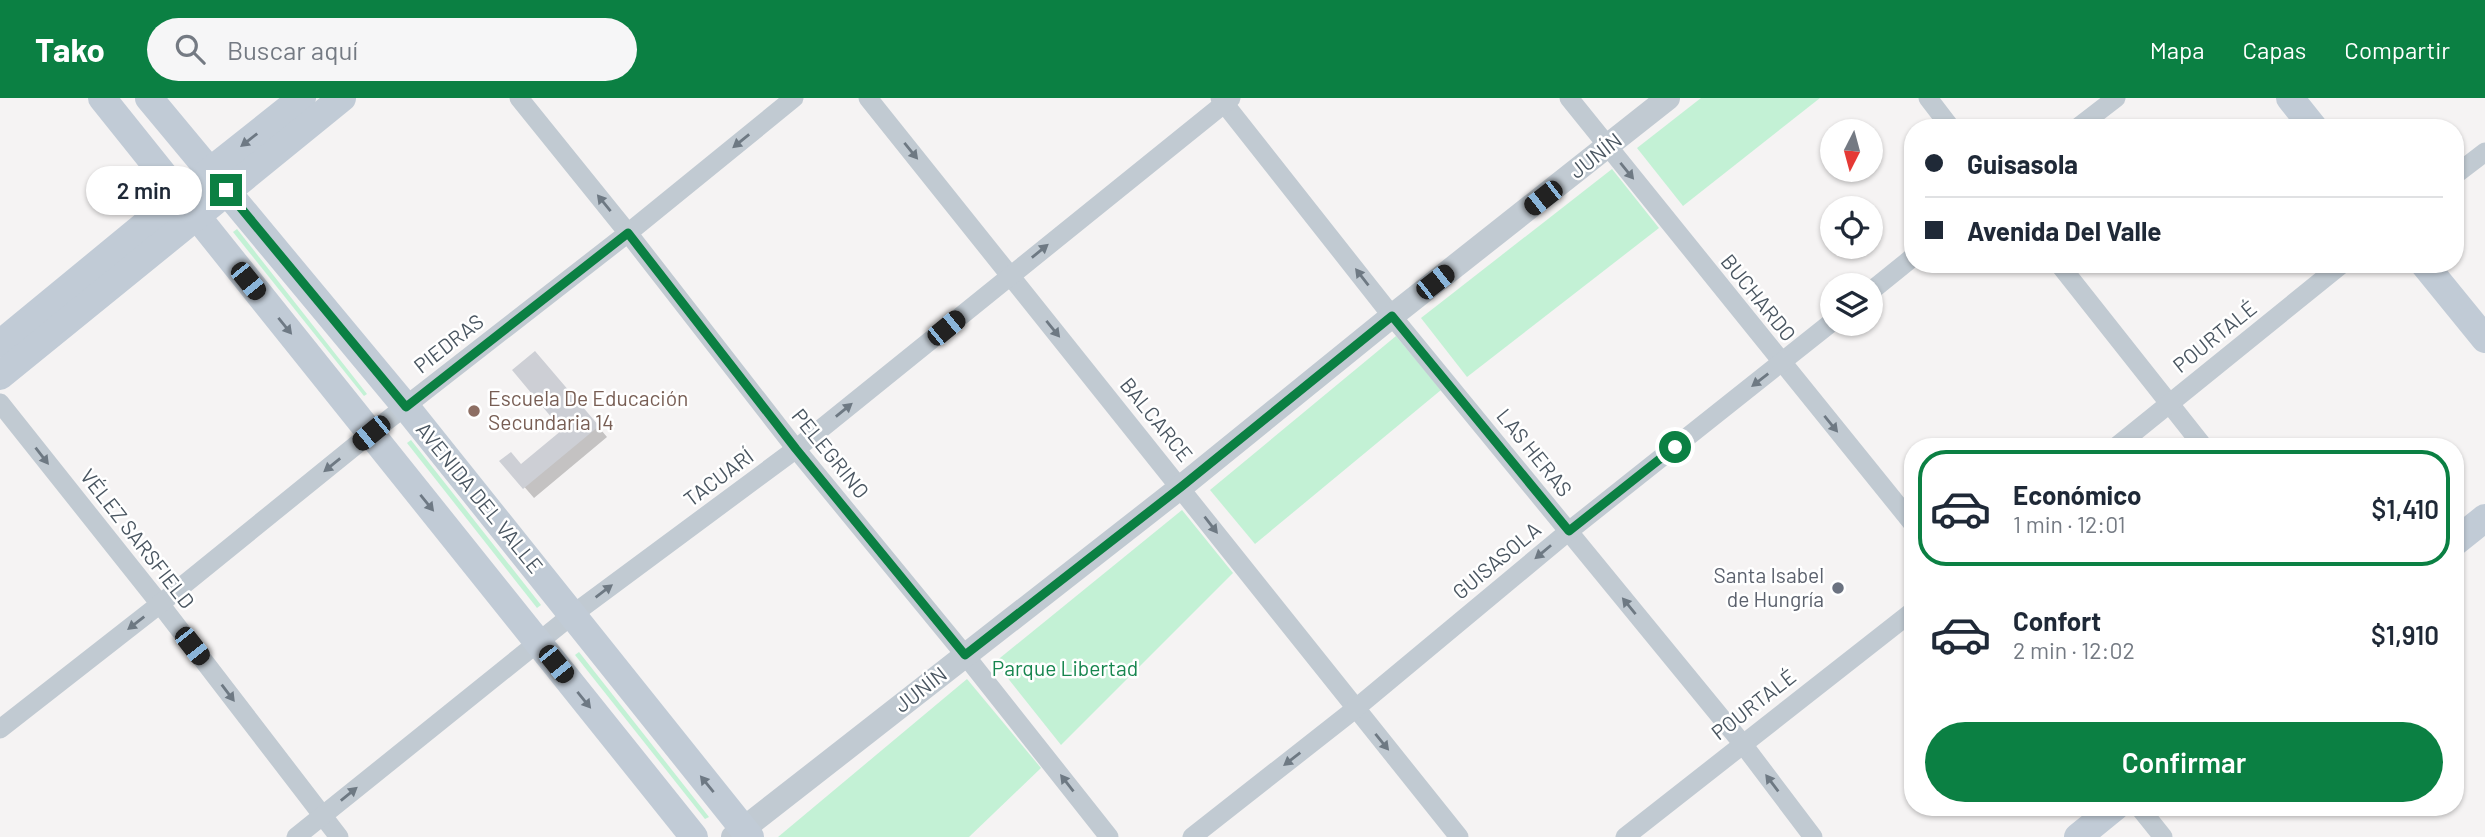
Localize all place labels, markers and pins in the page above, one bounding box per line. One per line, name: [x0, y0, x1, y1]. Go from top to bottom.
place label: Escuela De Educación Secundaria 14: [488, 385, 688, 434]
marker: Escuela De Educación Secundaria 14: [466, 403, 482, 419]
place label: Santa Isabel de Hungría: [1714, 562, 1824, 611]
marker: Santa Isabel de Hungría: [1830, 580, 1846, 596]

